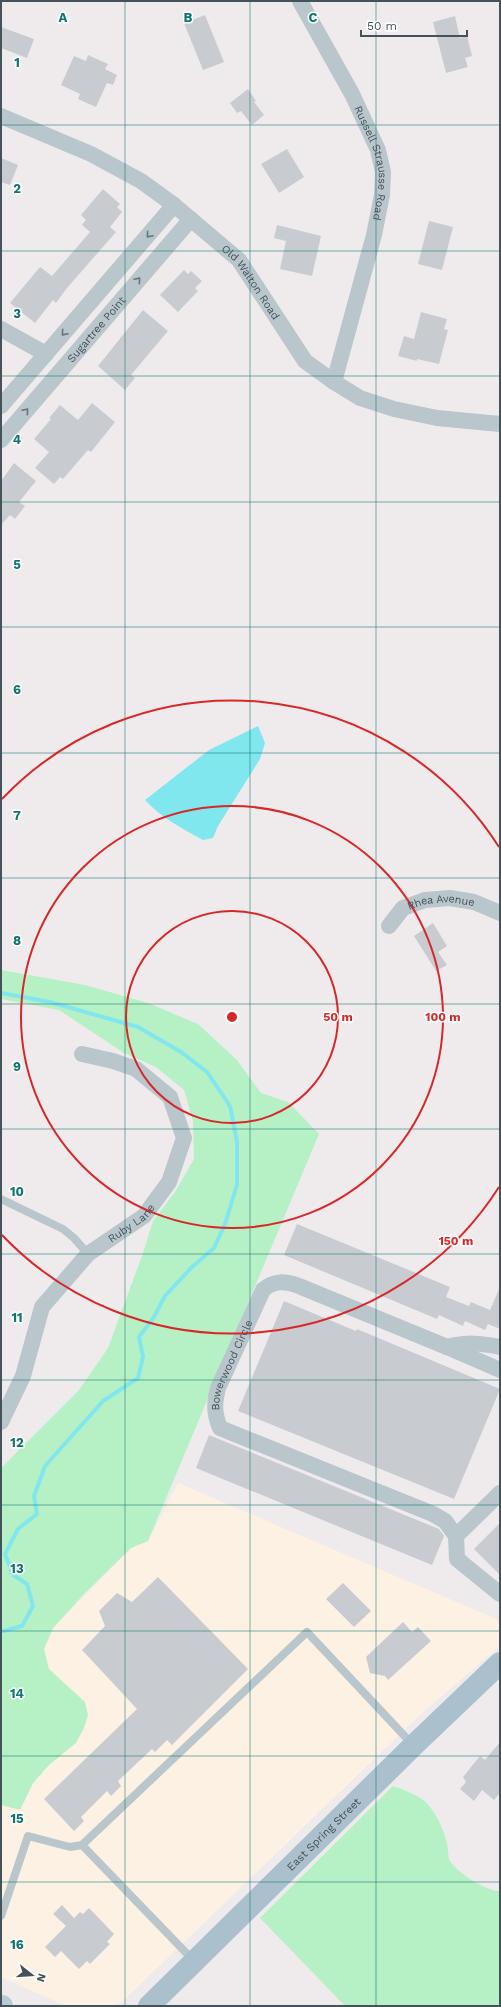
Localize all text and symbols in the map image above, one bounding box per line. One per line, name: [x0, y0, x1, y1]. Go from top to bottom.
text: A: [59, 10, 68, 25]
text: B: [184, 10, 193, 25]
text: C: [309, 10, 318, 25]
scale bar: [361, 12, 467, 38]
text: 50 m: [367, 19, 397, 33]
text: 1: [14, 55, 20, 70]
street label: Russell Strausse Road: [352, 104, 389, 222]
text: 2: [13, 181, 21, 196]
one-way arrow: [146, 230, 153, 237]
street label: Old Walton Road: [219, 242, 283, 322]
one-way arrow: [134, 277, 141, 285]
street label: Sugartree Point: [64, 293, 128, 365]
text: 3: [13, 306, 21, 321]
one-way arrow: [61, 328, 68, 336]
one-way arrow: [22, 408, 29, 415]
text: 4: [13, 432, 22, 447]
text: 5: [13, 557, 21, 572]
text: 6: [13, 682, 21, 697]
text: 7: [13, 808, 21, 823]
street label: Rhea Avenue: [405, 891, 476, 912]
text: 8: [13, 933, 21, 948]
centre of rings: [225, 1010, 239, 1024]
text: 50 m: [323, 1010, 353, 1024]
text: 100 m: [425, 1010, 461, 1024]
text: 9: [13, 1059, 21, 1074]
text: 10: [10, 1184, 24, 1199]
street label: Ruby Lane: [105, 1201, 157, 1245]
text: 150 m: [439, 1234, 473, 1248]
text: 11: [11, 1310, 23, 1325]
street label: Bowerwood Circle: [209, 1318, 255, 1411]
text: 12: [10, 1435, 24, 1450]
text: 13: [10, 1561, 24, 1576]
text: 14: [10, 1686, 25, 1701]
street label: East Spring Street: [284, 1795, 363, 1873]
text: 15: [10, 1811, 24, 1826]
text: 16: [10, 1937, 24, 1952]
north arrow: [12, 1955, 52, 1995]
text: N: [34, 1972, 48, 1984]

